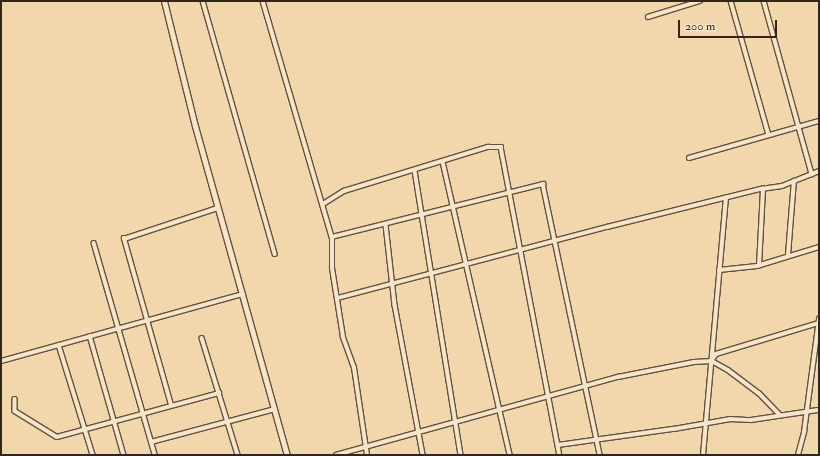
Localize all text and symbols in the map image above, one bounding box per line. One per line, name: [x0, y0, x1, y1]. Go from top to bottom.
scale bar: [680, 12, 779, 38]
text: 200 m: [685, 19, 715, 34]

